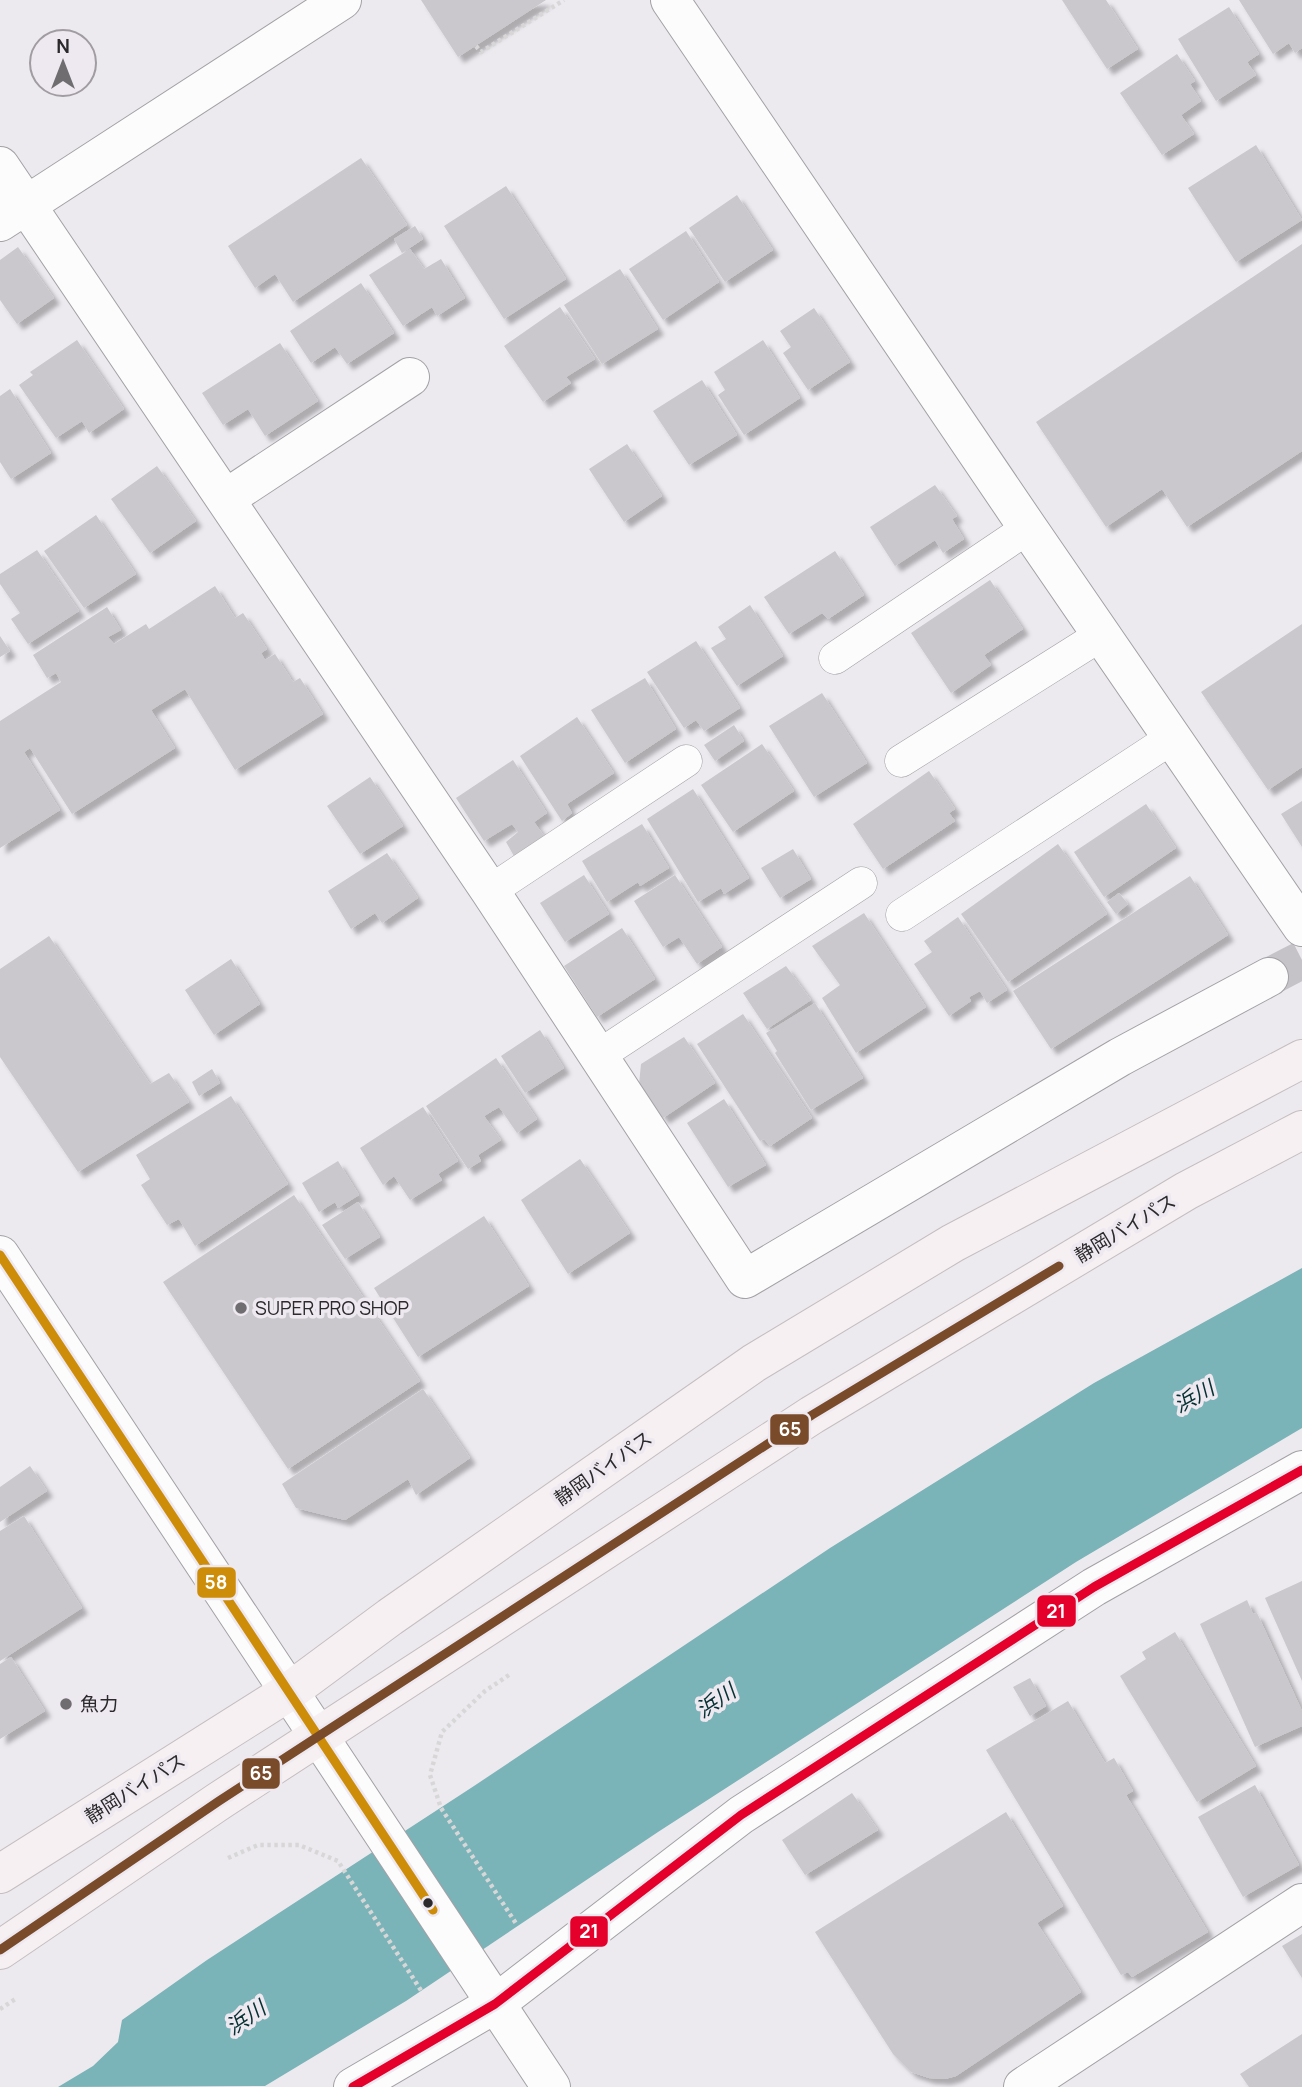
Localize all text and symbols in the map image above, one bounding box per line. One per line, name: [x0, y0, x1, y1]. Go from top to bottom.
north arrow: [28, 28, 98, 98]
text: N: [56, 33, 70, 59]
street label: 静岡バイパス: [1070, 1188, 1180, 1268]
place label: SUPER PRO SHOP: [255, 1295, 409, 1321]
marker: SUPER PRO SHOP: [233, 1300, 249, 1316]
water label: 浜川: [1168, 1373, 1220, 1419]
line badge: 65: [769, 1413, 810, 1446]
text: 65: [779, 1416, 801, 1442]
street label: 静岡バイパス: [549, 1425, 657, 1511]
line badge: 58: [196, 1566, 237, 1599]
text: 58: [205, 1569, 227, 1595]
line badge: 21: [1036, 1594, 1077, 1628]
text: 21: [1046, 1598, 1066, 1624]
water label: 浜川: [690, 1676, 742, 1724]
place label: 魚力: [80, 1691, 118, 1717]
marker: 魚力: [58, 1696, 74, 1712]
street label: 静岡バイパス: [80, 1747, 190, 1829]
line badge: 65: [241, 1757, 281, 1790]
text: 65: [250, 1760, 272, 1786]
unlabelled marker: [421, 1896, 435, 1910]
line badge: 21: [569, 1915, 609, 1948]
text: 21: [579, 1918, 599, 1944]
water label: 浜川: [220, 1993, 272, 2041]

